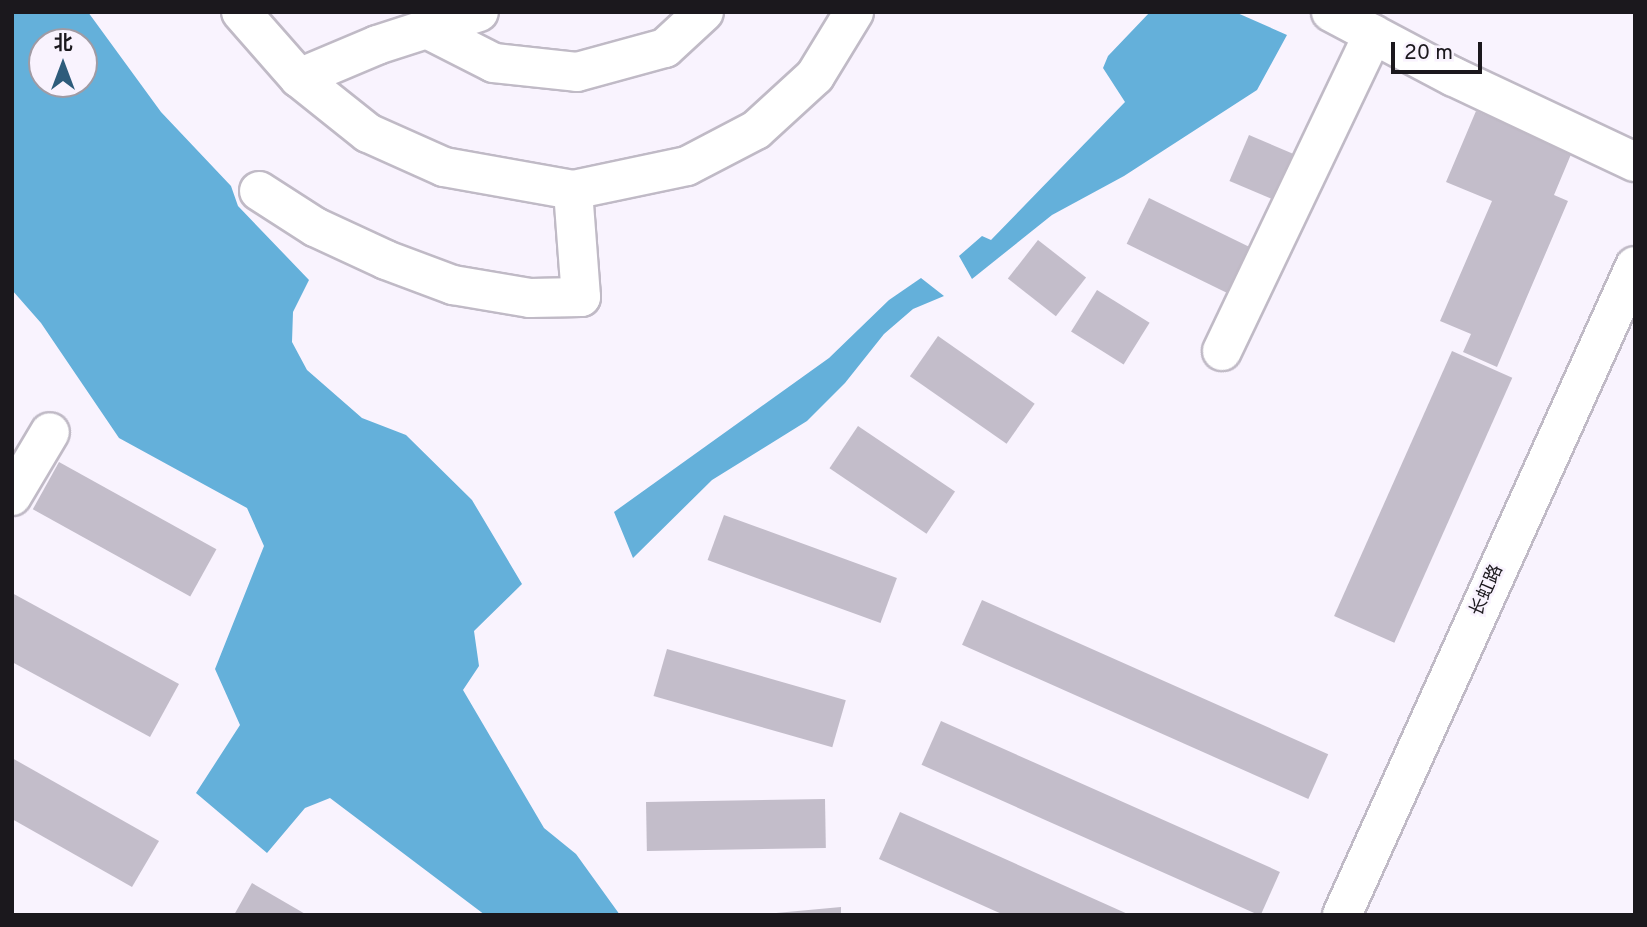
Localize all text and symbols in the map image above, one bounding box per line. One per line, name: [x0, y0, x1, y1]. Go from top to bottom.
north arrow: [28, 28, 98, 98]
scale bar: [1395, 28, 1486, 72]
text: 北: [53, 32, 73, 56]
text: 20 m: [1404, 40, 1453, 67]
street label: 长虹路: [1467, 562, 1509, 620]

